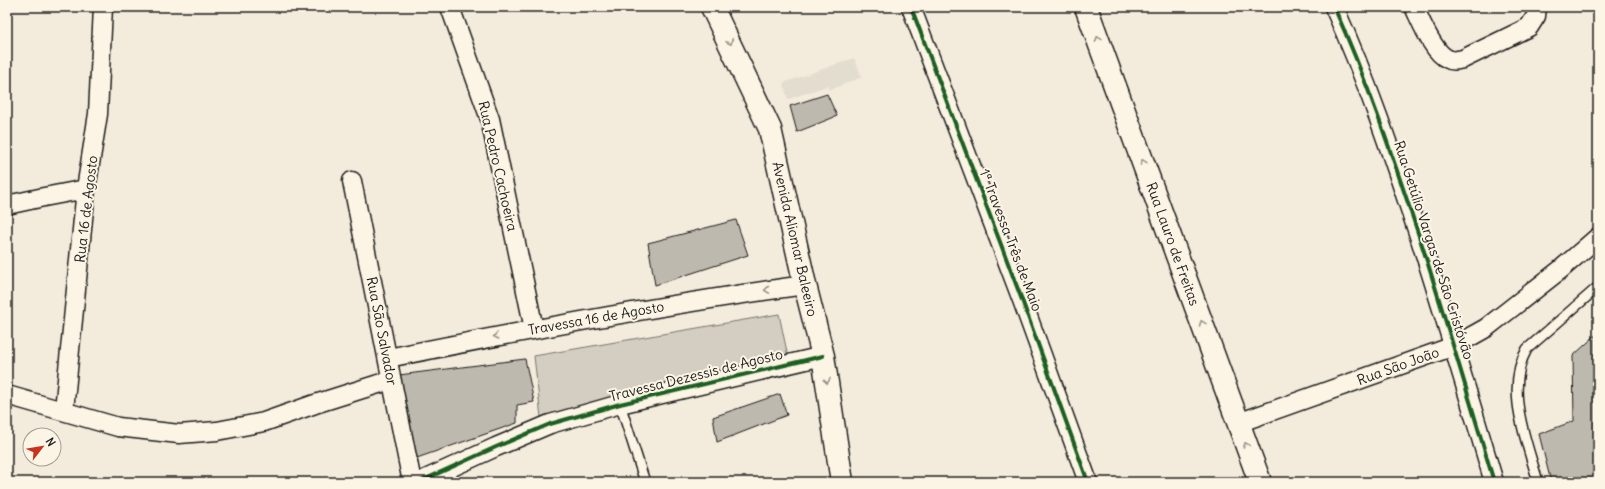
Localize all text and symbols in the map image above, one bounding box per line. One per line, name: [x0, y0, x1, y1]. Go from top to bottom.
one-way arrow: [1095, 36, 1103, 43]
one-way arrow: [725, 37, 733, 45]
street label: Rua Pedro Cachoeira: [474, 99, 522, 233]
street label: Rua Getúlio Vargas de São Cristóvão: [1390, 138, 1478, 362]
street label: Rua 16 de Agosto: [70, 154, 102, 264]
one-way arrow: [1139, 158, 1147, 165]
street label: Avenida Aliomar Baleeiro: [768, 160, 822, 318]
street label: 1ª Travessa Três de Maio: [976, 166, 1047, 314]
street label: Rua Lauro de Freitas: [1142, 180, 1204, 308]
street label: Rua São Salvador: [363, 275, 401, 387]
one-way arrow: [763, 285, 770, 294]
street label: Travessa 16 de Agosto: [527, 297, 666, 339]
one-way arrow: [1198, 320, 1206, 327]
one-way arrow: [493, 332, 499, 340]
street label: Rua São João: [1355, 343, 1442, 389]
street label: Travessa Dezessis de Agosto: [607, 345, 785, 405]
one-way arrow: [822, 378, 831, 384]
north arrow: [22, 427, 62, 467]
text: N: [43, 435, 59, 449]
one-way arrow: [1243, 442, 1251, 449]

